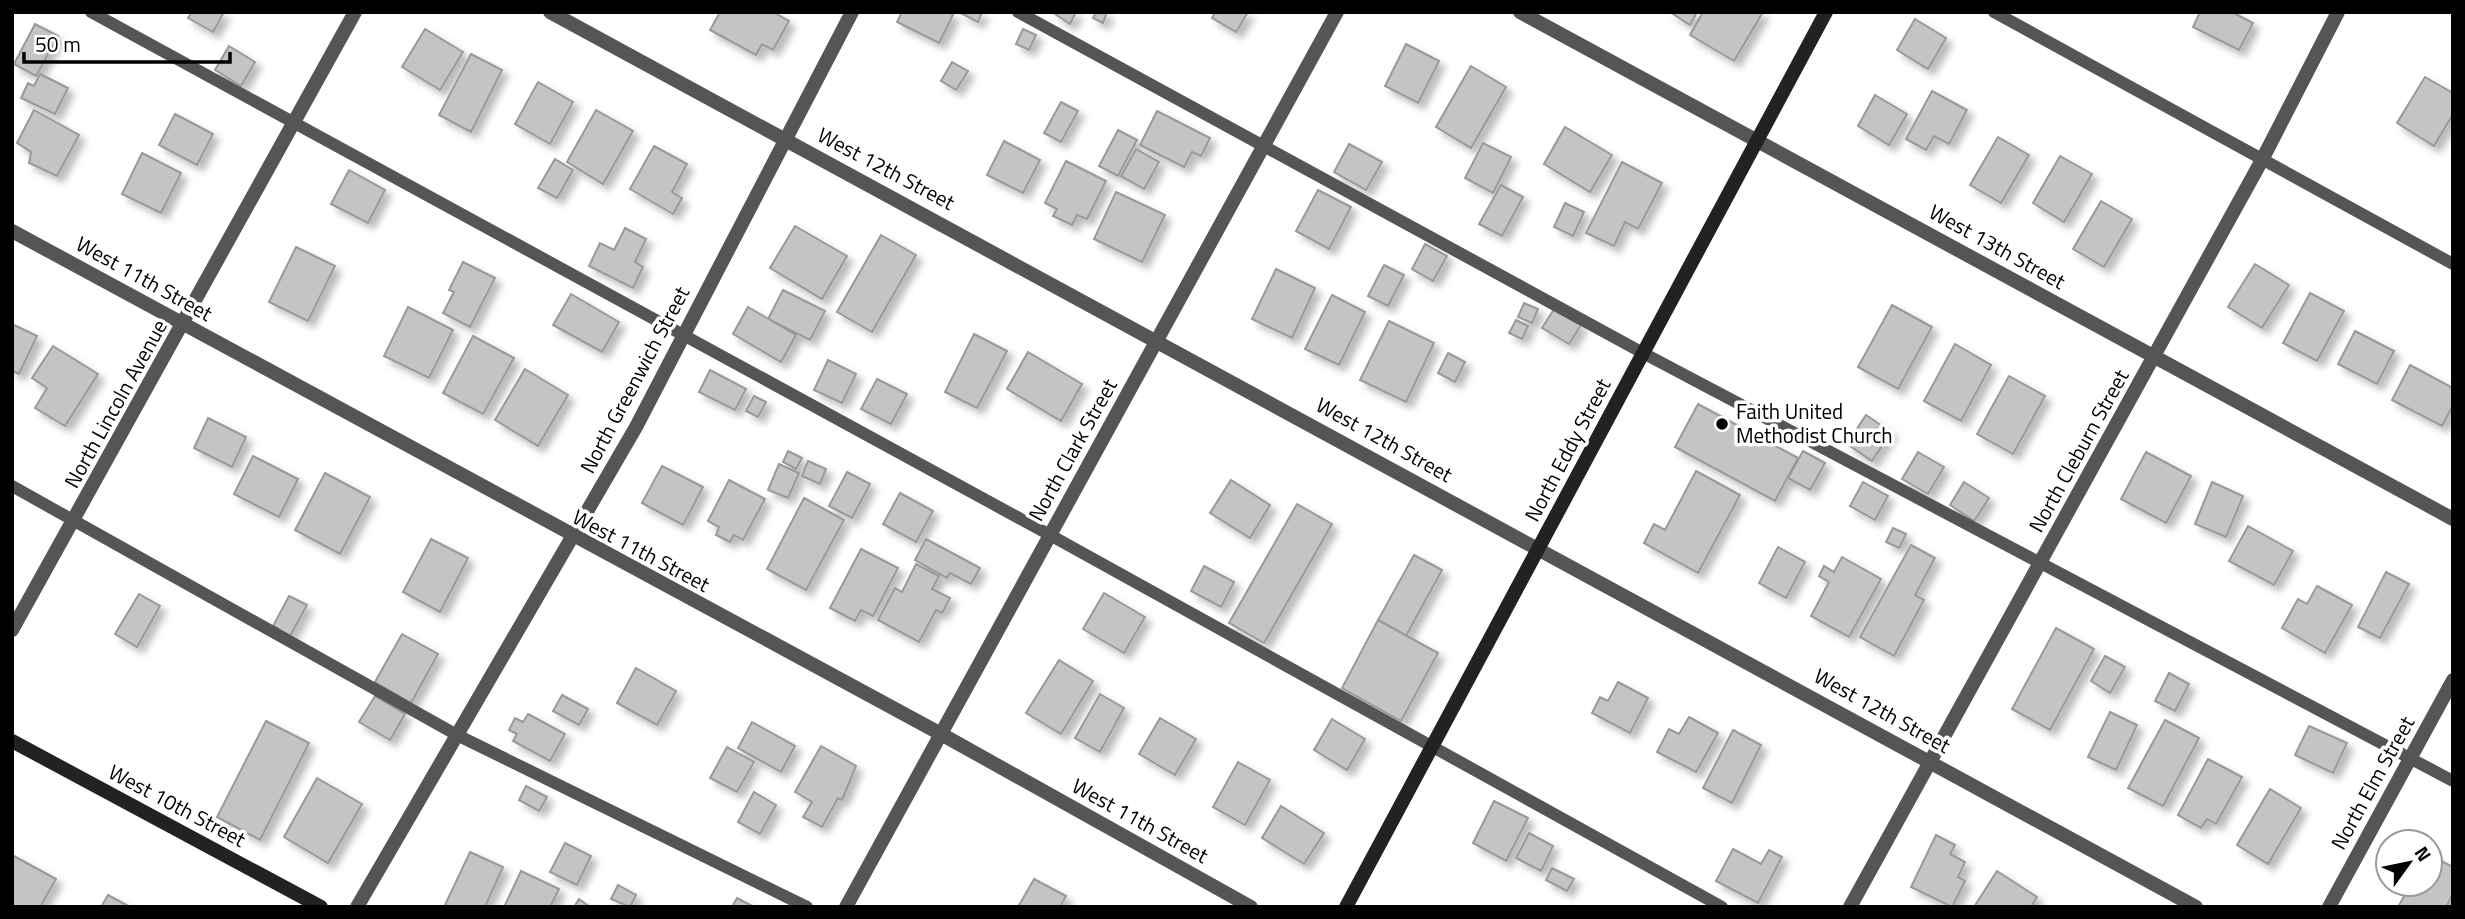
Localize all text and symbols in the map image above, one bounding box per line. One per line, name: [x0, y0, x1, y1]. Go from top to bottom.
scale bar: [24, 21, 231, 65]
text: 50 m: [35, 28, 81, 60]
street label: West 12th Street: [812, 118, 961, 218]
street label: West 13th Street: [1923, 195, 2072, 297]
street label: West 11th Street: [70, 227, 219, 329]
street label: North Greenwich Street: [571, 280, 697, 479]
street label: North Lincoln Avenue: [56, 313, 175, 494]
street label: North Cleburn Street: [2020, 363, 2137, 538]
street label: North Clark Street: [1020, 372, 1125, 527]
street label: North Eddy Street: [1516, 372, 1619, 527]
street label: West 12th Street: [1310, 388, 1459, 490]
place label: Faith United Methodist Church: [1736, 395, 1893, 451]
marker: Faith United Methodist Church: [1714, 416, 1730, 432]
street label: West 11th Street: [567, 500, 716, 600]
street label: West 12th Street: [1808, 659, 1957, 761]
street label: North Elm Street: [2322, 709, 2422, 855]
street label: West 10th Street: [103, 755, 252, 855]
street label: West 11th Street: [1066, 769, 1215, 871]
north arrow: [2374, 828, 2444, 898]
text: N: [2408, 840, 2439, 867]

